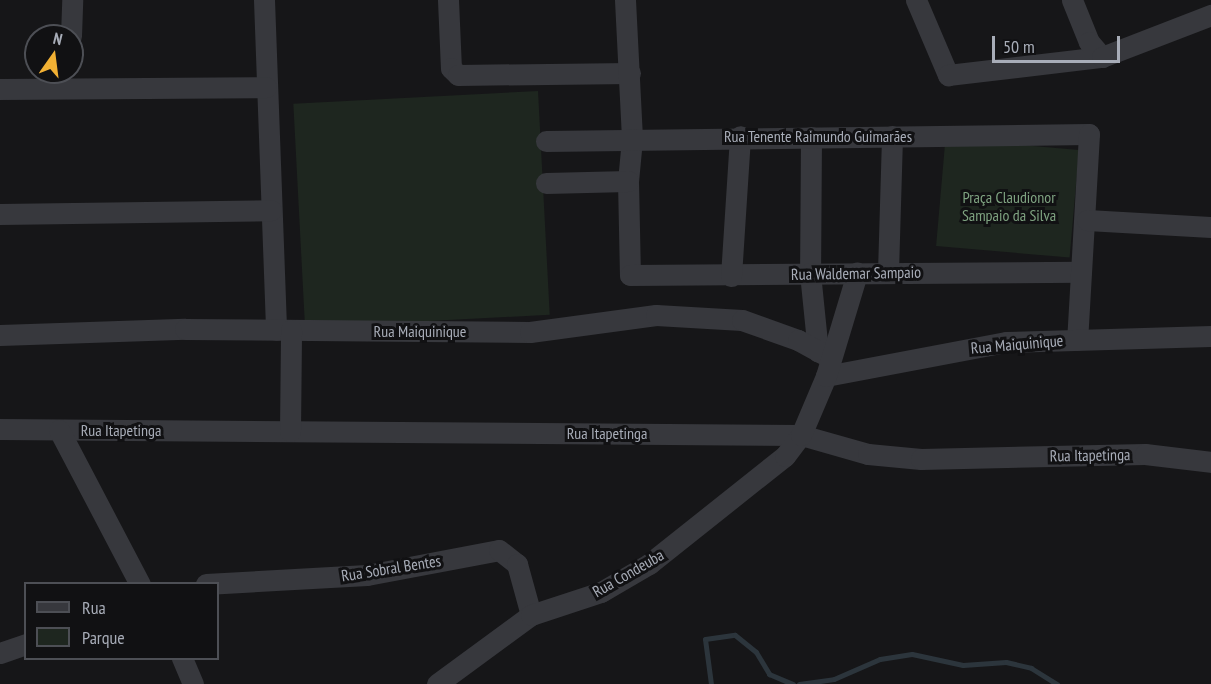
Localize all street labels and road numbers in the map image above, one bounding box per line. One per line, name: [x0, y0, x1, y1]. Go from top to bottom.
street label: Rua Tenente Raimundo Guimarães: [724, 126, 912, 146]
street label: Rua Waldemar Sampaio: [791, 262, 921, 284]
street label: Rua Maiquinique: [374, 321, 466, 341]
street label: Rua Maiquinique: [970, 330, 1064, 358]
street label: Rua Itapetinga: [81, 420, 161, 440]
street label: Rua Itapetinga: [567, 423, 647, 443]
street label: Rua Itapetinga: [1049, 445, 1131, 465]
street label: Rua Condeuba: [589, 545, 667, 601]
street label: Rua Sobral Bentes: [340, 551, 442, 585]

